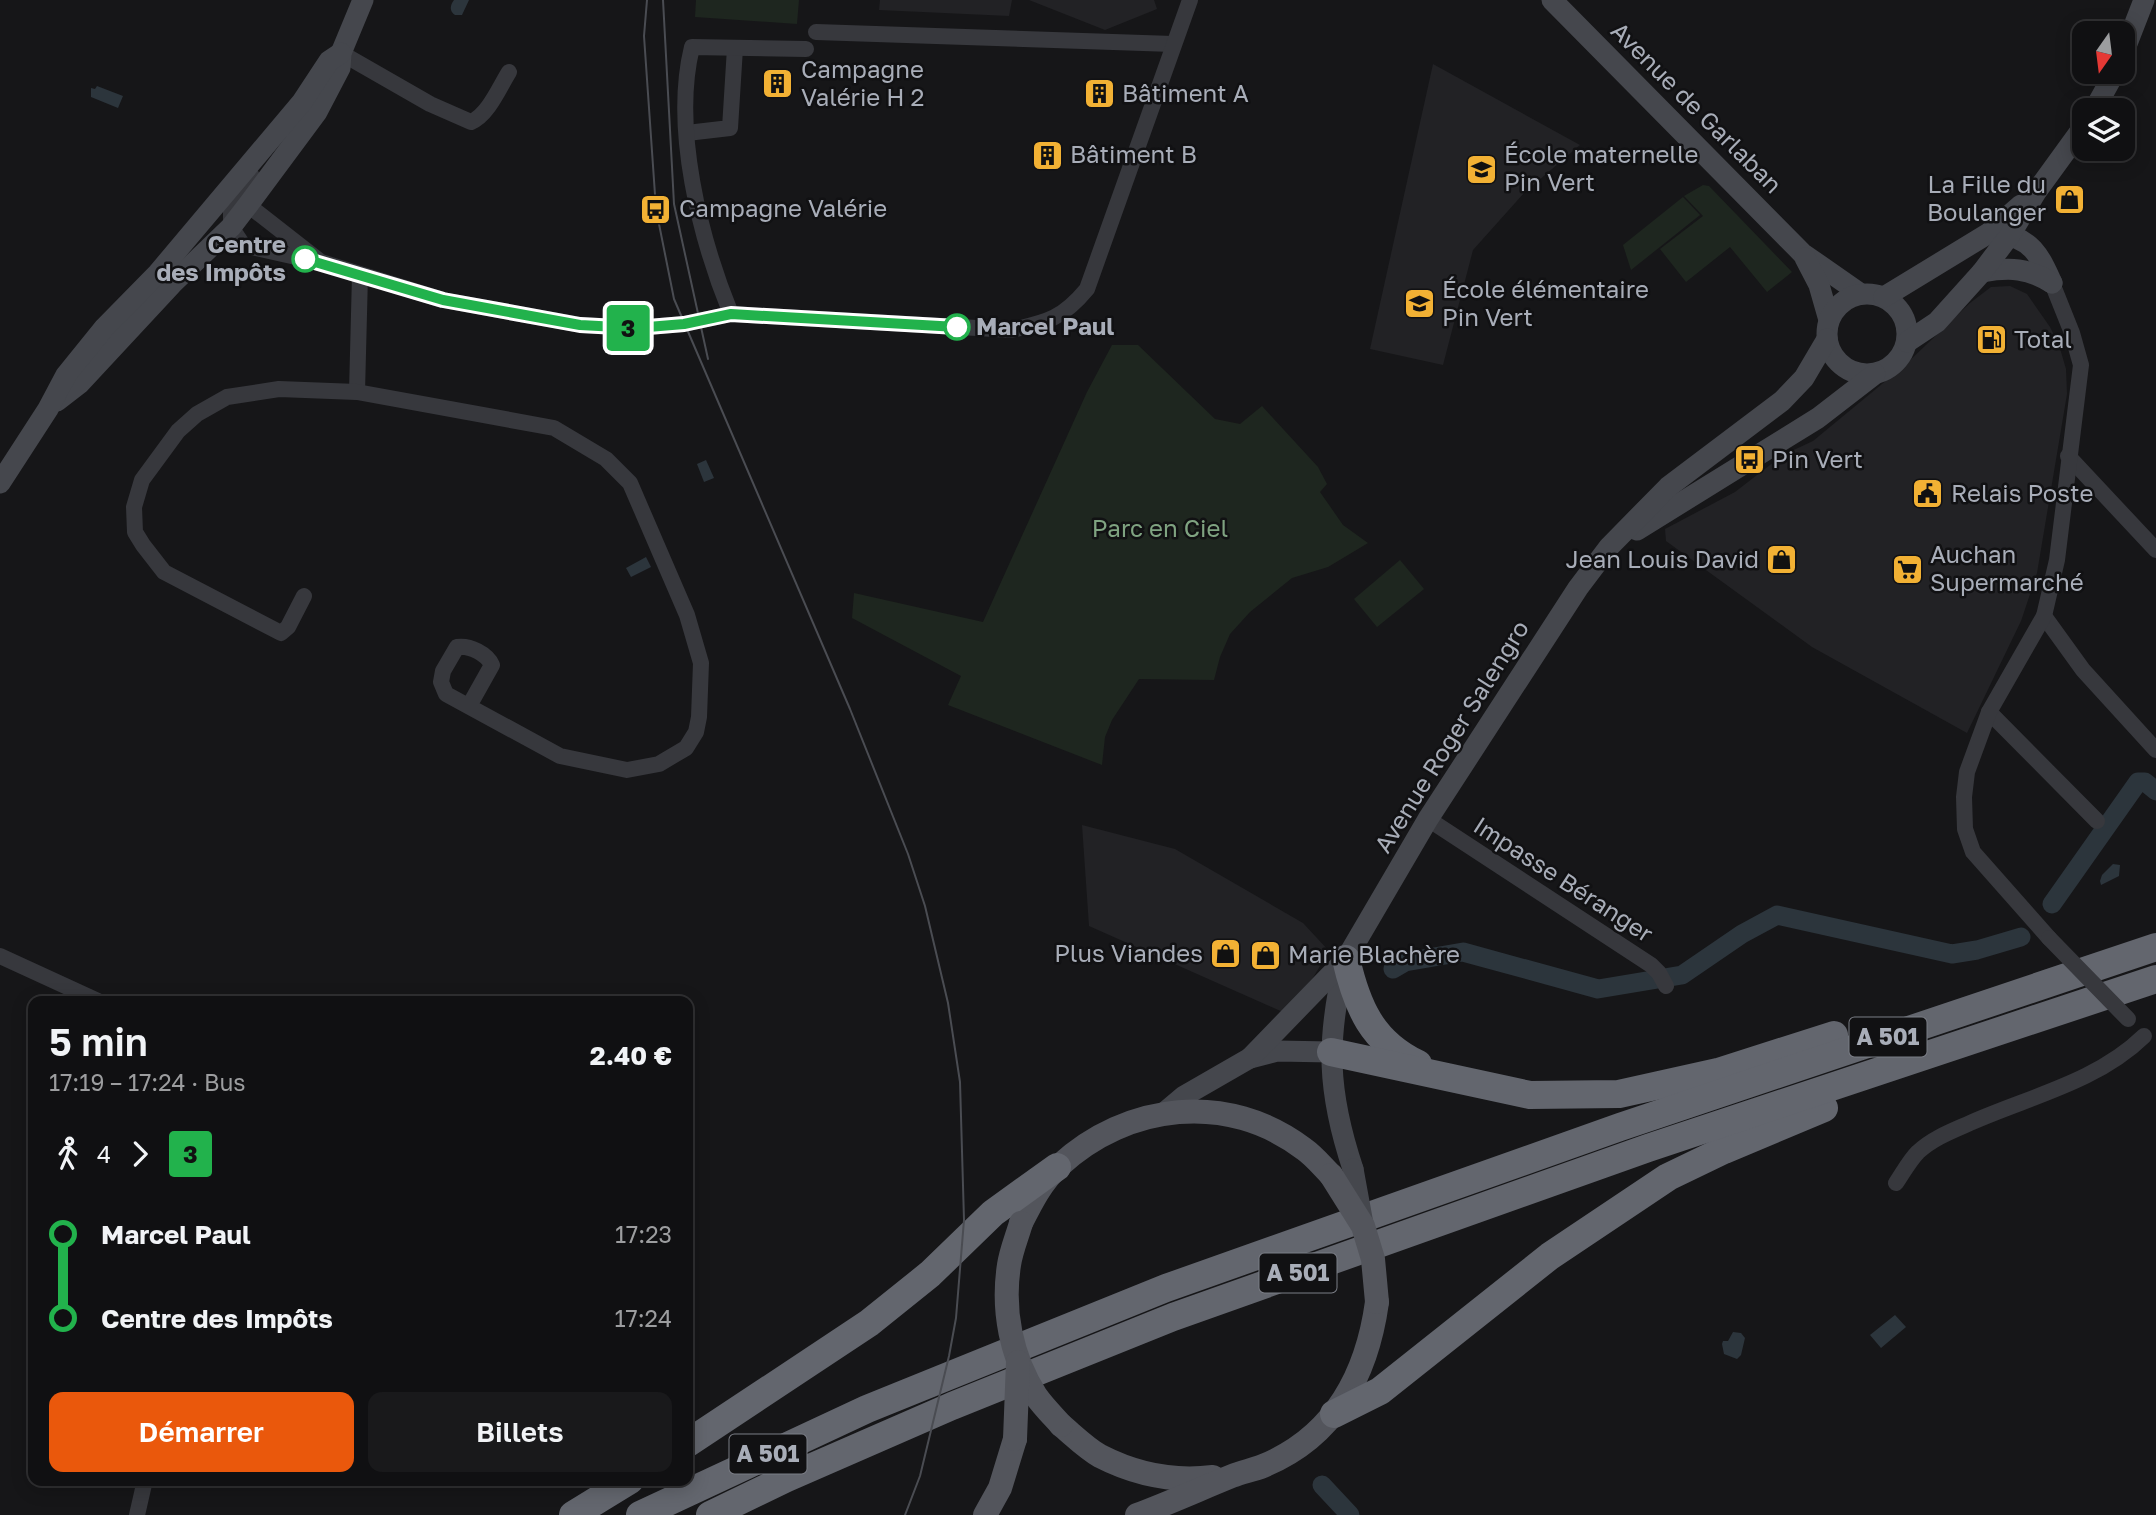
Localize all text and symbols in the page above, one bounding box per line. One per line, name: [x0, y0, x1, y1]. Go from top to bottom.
street label: Avenue de Garlaban: [1606, 16, 1788, 198]
north arrow: [2072, 21, 2135, 84]
map controls: [2072, 21, 2135, 161]
place label: Campagne Valérie H 2: [801, 54, 924, 111]
building icon: Campagne Valérie H 2: [761, 67, 795, 101]
building icon: Bâtiment A: [1082, 77, 1116, 111]
place label: Bâtiment A: [1122, 78, 1249, 107]
button: layers: [2072, 98, 2135, 161]
building icon: Bâtiment B: [1030, 138, 1064, 172]
place label: Bâtiment B: [1070, 139, 1197, 168]
place label: École maternelle Pin Vert: [1504, 139, 1698, 196]
school or university icon: École maternelle Pin Vert: [1464, 152, 1498, 186]
place label: La Fille du Boulanger: [1927, 169, 2046, 226]
shop icon: La Fille du Boulanger: [2052, 182, 2086, 216]
bus stop icon: Campagne Valérie: [639, 192, 673, 226]
place label: Campagne Valérie: [679, 193, 887, 222]
place label: Centre des Impôts: [156, 229, 286, 286]
marker: Centre des Impôts: [292, 246, 318, 272]
place label: École élémentaire Pin Vert: [1442, 274, 1649, 331]
school or university icon: École élémentaire Pin Vert: [1402, 287, 1436, 321]
line badge: 3: [605, 305, 651, 351]
place label: Marcel Paul: [976, 311, 1114, 340]
text: 3: [621, 313, 635, 342]
marker: Marcel Paul: [944, 314, 970, 340]
fuel station icon: Total: [1974, 323, 2008, 357]
place label: Total: [2014, 324, 2072, 353]
bus stop icon: Pin Vert: [1732, 443, 1766, 477]
place label: Pin Vert: [1772, 444, 1863, 473]
public building icon: Relais Poste: [1911, 477, 1945, 511]
place label: Relais Poste: [1951, 478, 2094, 507]
park label: Parc en Ciel: [1092, 513, 1228, 542]
place label: Auchan Supermarché: [1930, 539, 2084, 596]
shop icon: Jean Louis David: [1765, 543, 1799, 577]
place label: Jean Louis David: [1565, 544, 1759, 573]
supermarket icon: Auchan Supermarché: [1890, 552, 1924, 586]
street label: Avenue Roger Salengro: [1367, 615, 1534, 858]
street label: Impasse Béranger: [1469, 810, 1659, 948]
shop icon: Plus Viandes: [1209, 937, 1243, 971]
place label: Plus Viandes: [1054, 938, 1203, 967]
shop icon: Marie Blachère: [1248, 938, 1282, 972]
place label: Marie Blachère: [1288, 939, 1460, 968]
road number: A 501: [1850, 1018, 1926, 1056]
text: 5 min: [49, 1019, 148, 1064]
text: 2.40 €: [590, 1040, 672, 1071]
text: 17:19 – 17:24 · Bus: [49, 1068, 246, 1096]
icon: walk: [49, 1135, 87, 1173]
icon: forward: [121, 1135, 159, 1173]
text: 3: [183, 1139, 198, 1168]
text: 4: [97, 1140, 111, 1168]
text: Marcel Paul: [101, 1219, 251, 1250]
text: 17:23: [615, 1220, 672, 1248]
road number: A 501: [1260, 1254, 1336, 1292]
text: Centre des Impôts: [101, 1303, 333, 1334]
text: 17:24: [614, 1304, 672, 1332]
button: Démarrer: [49, 1392, 354, 1472]
button: Billets: [368, 1392, 672, 1472]
road number: A 501: [730, 1434, 806, 1474]

